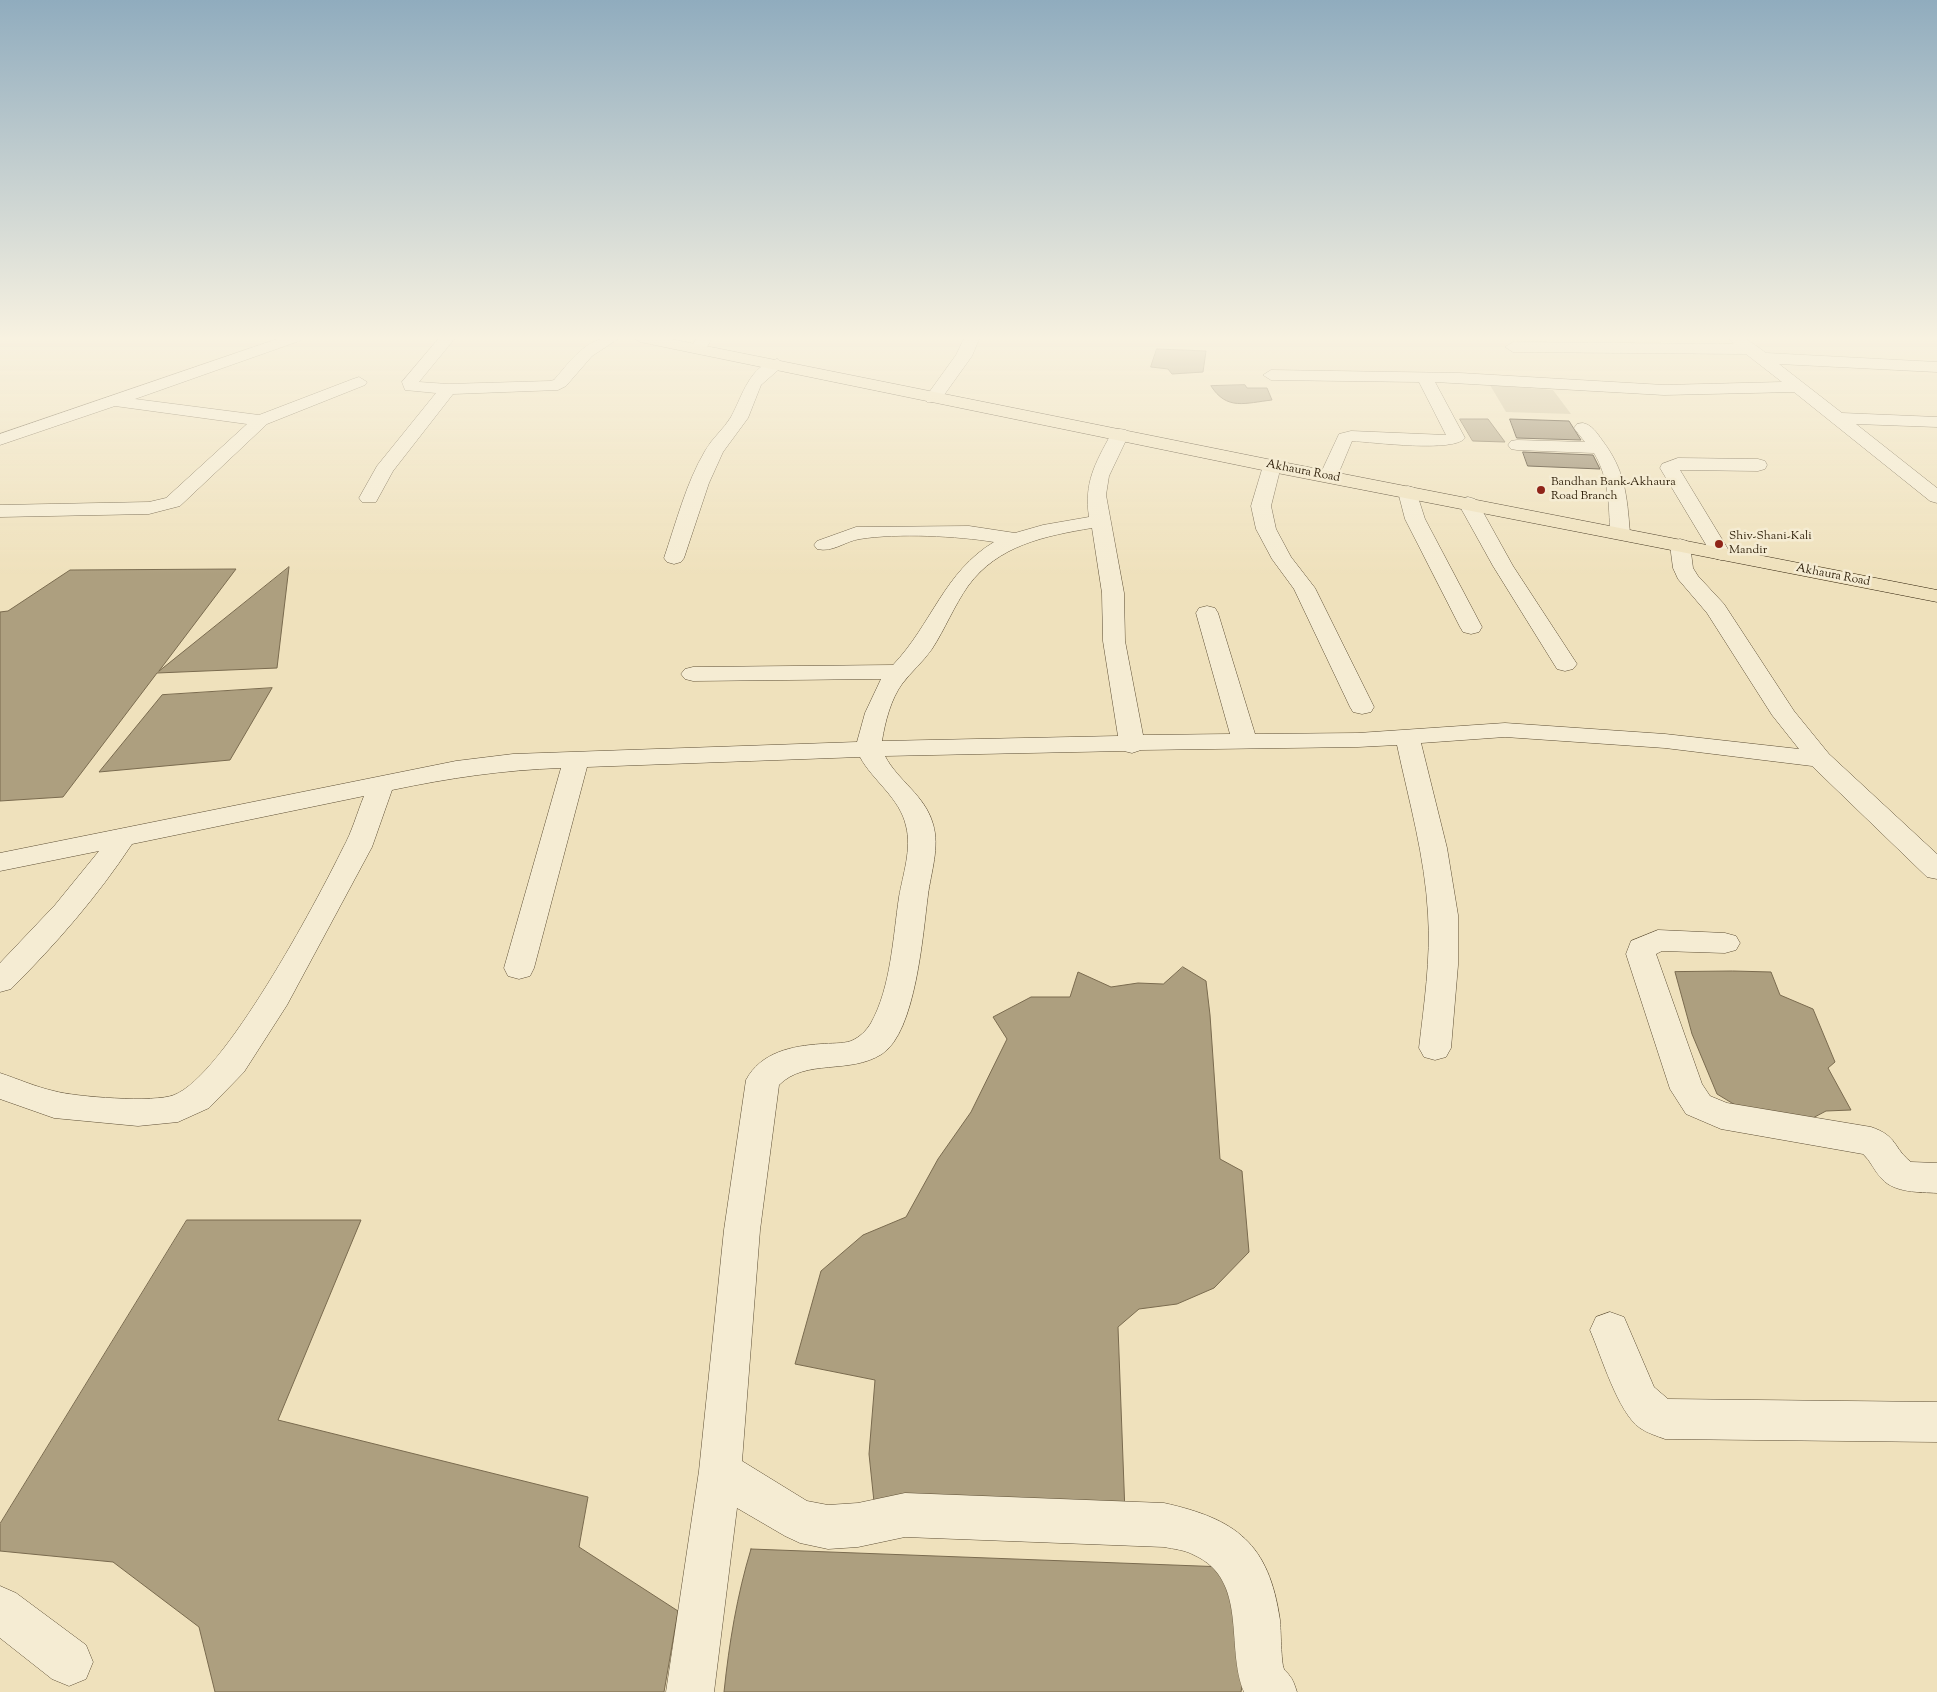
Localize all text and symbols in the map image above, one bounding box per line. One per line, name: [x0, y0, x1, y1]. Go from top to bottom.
street label: Akhaura Road: [1265, 458, 1341, 486]
place label: Bandhan Bank-Akhaura Road Branch: [1551, 476, 1676, 504]
marker: Bandhan Bank-Akhaura Road Branch: [1535, 484, 1547, 496]
place label: Shiv-Shani-Kali Mandir: [1729, 530, 1812, 558]
marker: Shiv-Shani-Kali Mandir: [1713, 538, 1725, 550]
street label: Akhaura Road: [1795, 562, 1871, 590]

